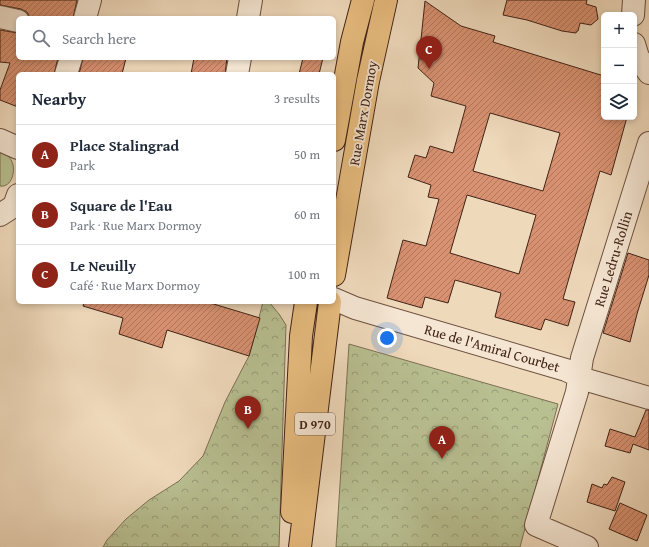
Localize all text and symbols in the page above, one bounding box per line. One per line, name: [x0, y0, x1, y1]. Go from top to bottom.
map controls: [601, 12, 637, 120]
button: +: [601, 12, 637, 48]
search box: [16, 16, 336, 60]
icon: search: [30, 27, 52, 49]
text: Search here: [62, 28, 136, 49]
pin: C: [416, 36, 442, 69]
button: −: [601, 48, 637, 84]
street label: Rue Marx Dormoy: [344, 59, 382, 167]
button: layers: [601, 84, 637, 120]
text: Nearby: [32, 86, 86, 111]
text: 3 results: [274, 89, 320, 108]
text: Place Stalingrad: [70, 135, 179, 156]
text: A: [41, 145, 49, 164]
text: 50 m: [294, 145, 320, 164]
text: Park: [70, 156, 95, 175]
text: Square de l'Eau: [70, 195, 172, 216]
text: B: [41, 205, 49, 224]
text: 60 m: [294, 205, 320, 224]
street label: Rue Ledru-Rollin: [589, 209, 637, 309]
text: Park · Rue Marx Dormoy: [70, 216, 202, 235]
text: Le Neuilly: [70, 255, 136, 276]
text: C: [41, 265, 49, 284]
text: 100 m: [288, 265, 320, 284]
text: Café · Rue Marx Dormoy: [70, 276, 200, 295]
street label: Rue de l'Amiral Courbet: [422, 319, 562, 377]
your location: [377, 328, 397, 348]
pin: B: [235, 396, 261, 429]
road number: D 970: [295, 413, 335, 435]
pin: A: [429, 426, 455, 459]

